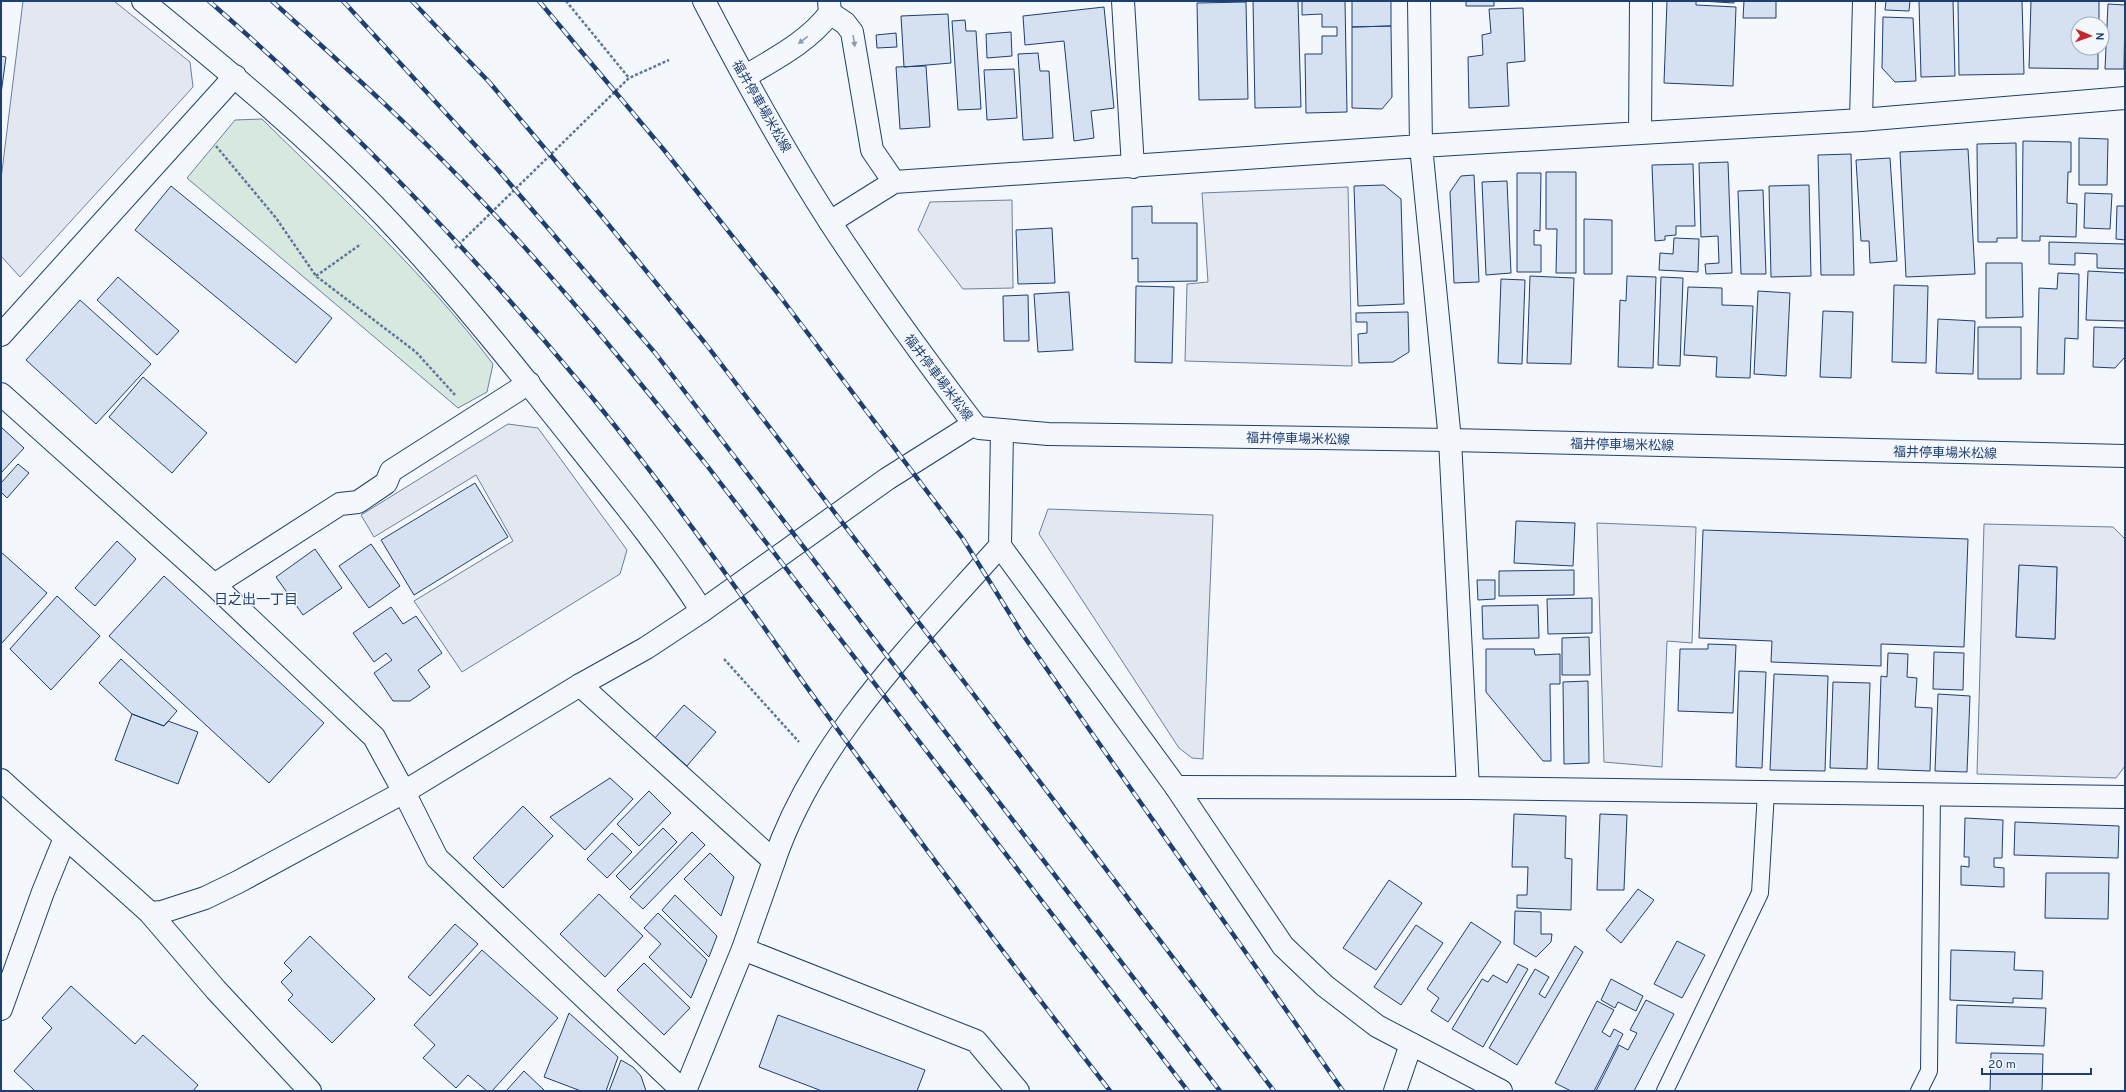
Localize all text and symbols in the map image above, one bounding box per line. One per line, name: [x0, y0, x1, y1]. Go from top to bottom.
north arrow: [2070, 16, 2110, 56]
text: N: [2092, 32, 2106, 41]
one-way arrow: [851, 35, 857, 47]
one-way arrow: [797, 36, 808, 45]
street label: 福井停車場米松線: [727, 57, 794, 156]
street label: 福井停車場米松線: [900, 331, 976, 425]
street label: 福井停車場米松線: [1246, 430, 1350, 449]
street label: 福井停車場米松線: [1570, 436, 1674, 455]
street label: 福井停車場米松線: [1893, 444, 1997, 463]
district label: 日之出一丁目: [214, 592, 298, 609]
scale bar: [1982, 1050, 2091, 1076]
text: 20 m: [1988, 1057, 2016, 1073]

